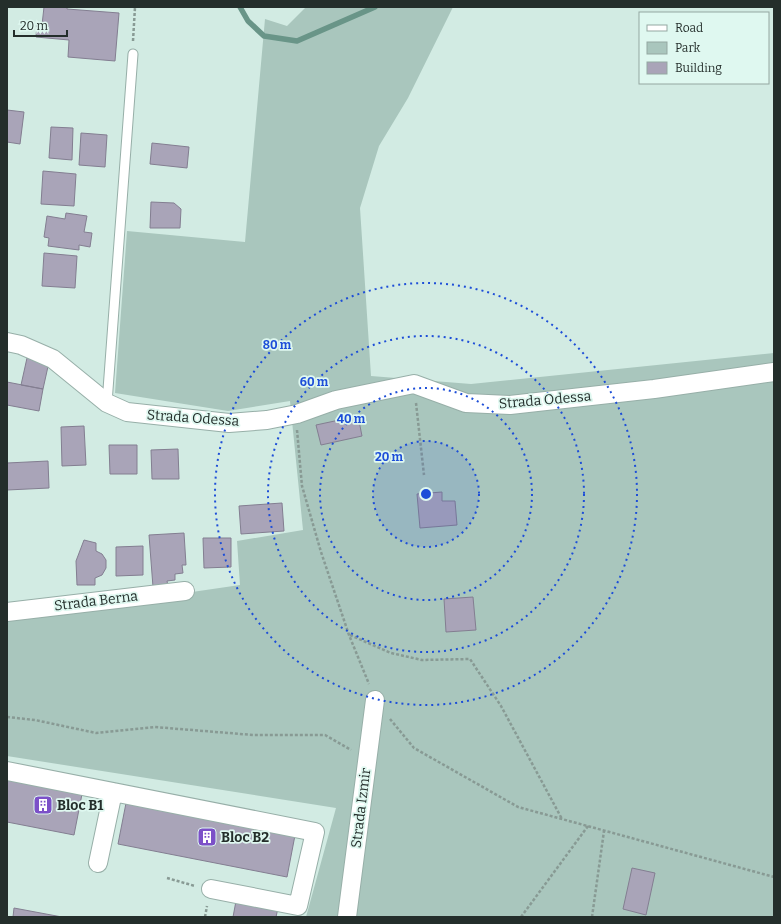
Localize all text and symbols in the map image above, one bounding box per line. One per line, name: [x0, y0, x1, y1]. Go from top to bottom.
scale bar: [14, 12, 67, 38]
legend: [639, 12, 769, 84]
text: 20 m: [20, 19, 49, 33]
text: Road: [675, 21, 703, 35]
text: Park: [675, 41, 701, 55]
text: Building: [675, 61, 722, 75]
text: 80 m: [263, 338, 292, 352]
text: 60 m: [300, 375, 329, 389]
street label: Strada Odessa: [498, 387, 592, 413]
street label: Strada Odessa: [146, 406, 240, 430]
text: 40 m: [337, 412, 366, 426]
text: 20 m: [375, 450, 404, 464]
centre of rings: [419, 487, 433, 501]
street label: Strada Berna: [53, 587, 139, 615]
street label: Strada Izmir: [348, 767, 374, 849]
building icon: Bloc B1: [32, 794, 54, 816]
place label: Bloc B1: [57, 797, 103, 814]
building icon: Bloc B2: [196, 826, 218, 848]
place label: Bloc B2: [221, 829, 269, 846]

